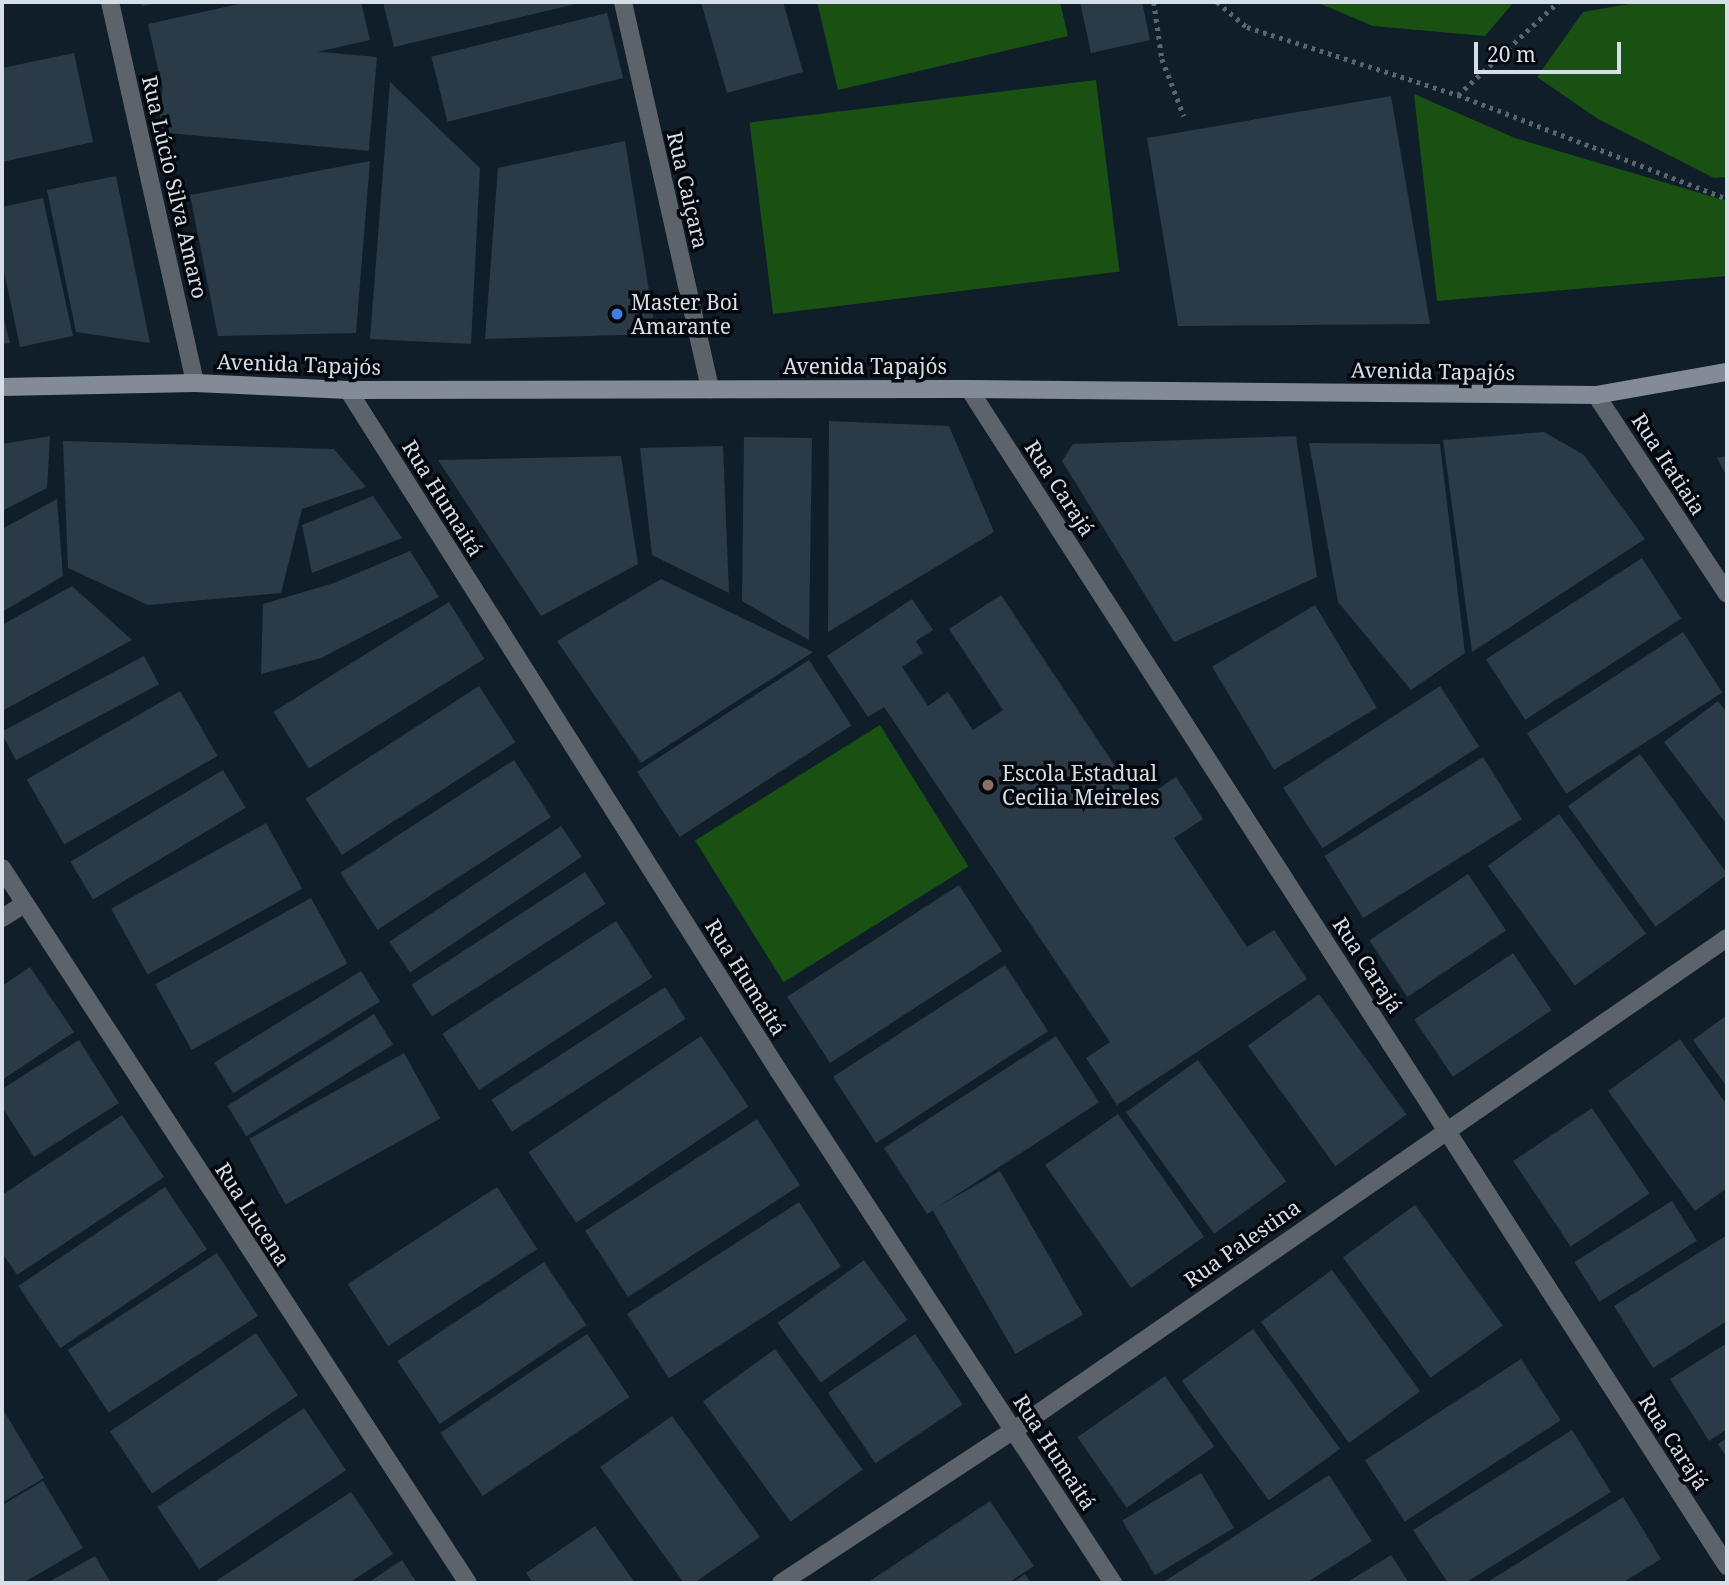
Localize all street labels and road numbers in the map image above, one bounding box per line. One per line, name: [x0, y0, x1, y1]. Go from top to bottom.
street label: Rua Lúcio Silva Amaro: [137, 73, 213, 301]
street label: Rua Caiçara: [662, 129, 714, 251]
street label: Avenida Tapajós: [217, 349, 381, 379]
street label: Avenida Tapajós: [783, 353, 947, 379]
street label: Avenida Tapajós: [1351, 357, 1515, 385]
street label: Rua Itatiaia: [1627, 409, 1711, 519]
street label: Rua Humaitá: [397, 435, 489, 561]
street label: Rua Carajá: [1020, 436, 1100, 540]
street label: Rua Carajá: [1328, 913, 1408, 1017]
street label: Rua Humaitá: [700, 914, 792, 1040]
street label: Rua Lucena: [210, 1158, 296, 1270]
street label: Rua Palestina: [1179, 1194, 1305, 1292]
street label: Rua Humaitá: [1008, 1390, 1102, 1514]
street label: Rua Carajá: [1634, 1390, 1714, 1494]

